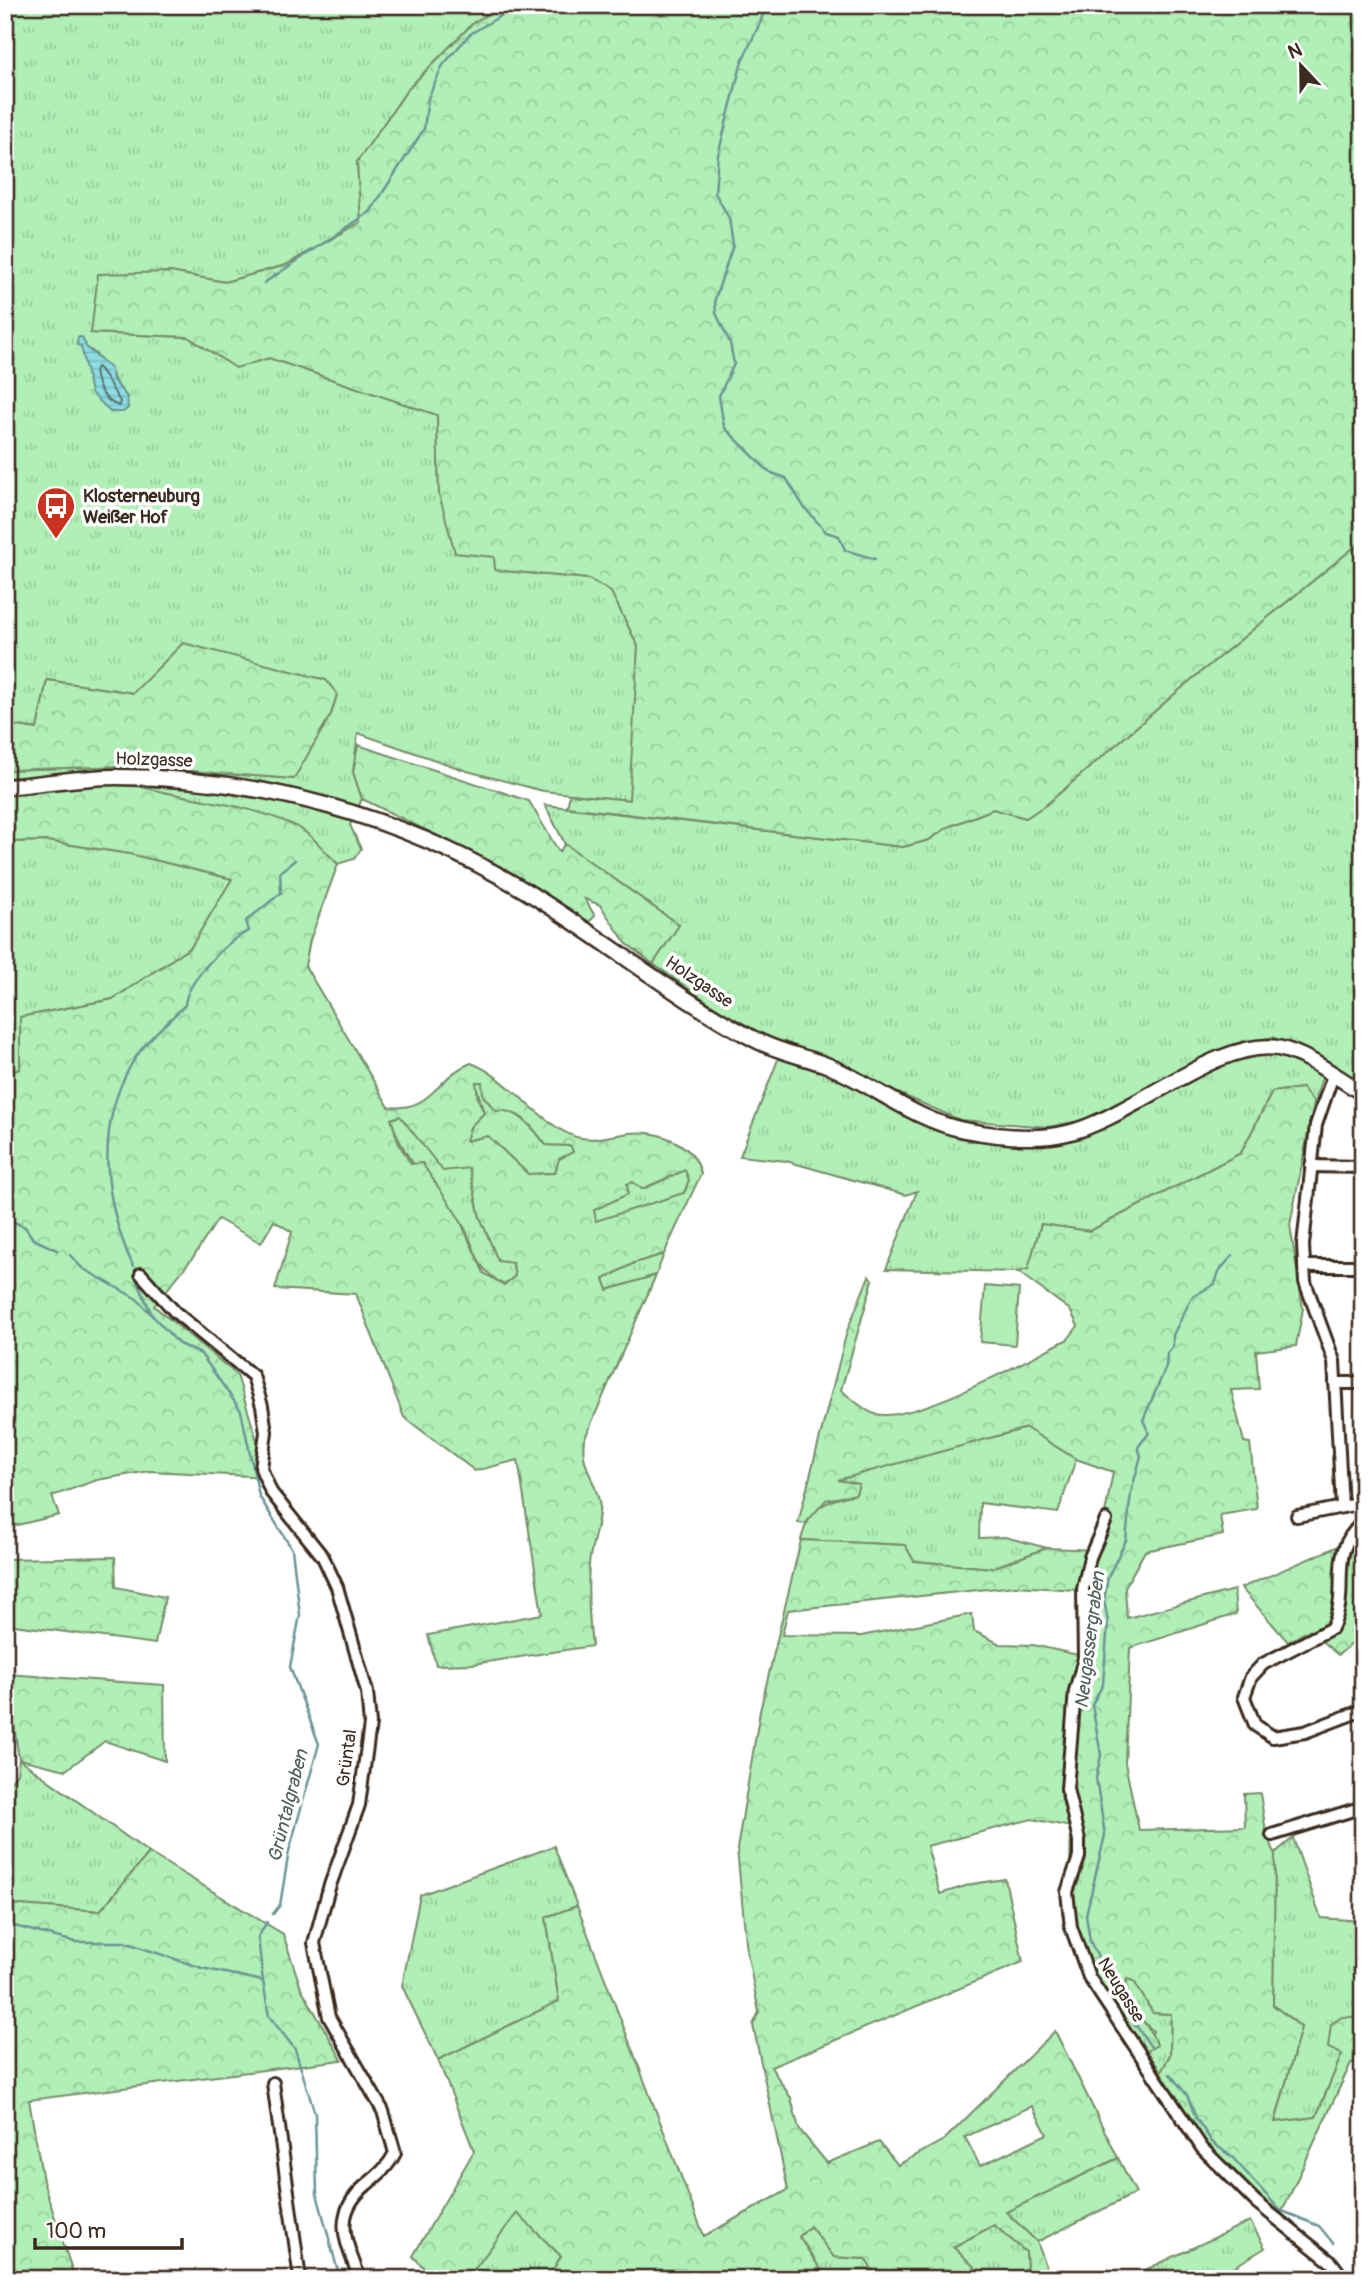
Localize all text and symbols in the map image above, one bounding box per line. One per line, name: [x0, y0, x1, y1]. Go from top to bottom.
north arrow: [1266, 32, 1336, 102]
text: N: [1285, 38, 1306, 65]
bus stop icon: Klosterneuburg Weißer Hof: [35, 485, 77, 540]
place label: Klosterneuburg Weißer Hof: [83, 485, 200, 529]
street label: Holzgasse: [115, 747, 193, 773]
street label: Holzgasse: [661, 951, 737, 1013]
water label: Neugassergraben: [1070, 1569, 1110, 1710]
street label: Grüntal: [332, 1728, 362, 1788]
water label: Grüntalgraben: [262, 1746, 314, 1865]
street label: Neugasse: [1092, 1953, 1150, 2027]
scale bar: [35, 2207, 182, 2251]
text: 100 m: [46, 2218, 106, 2245]

